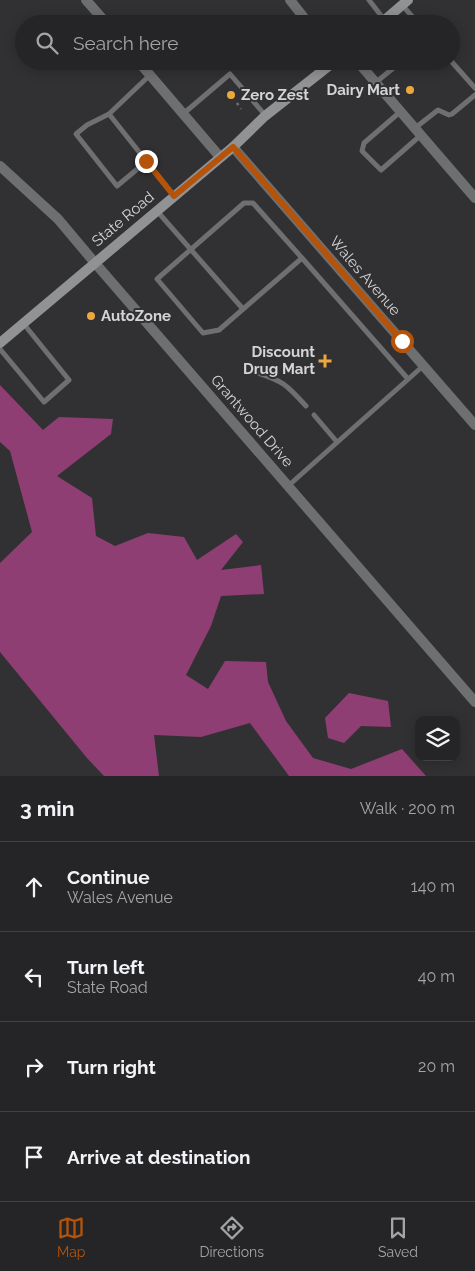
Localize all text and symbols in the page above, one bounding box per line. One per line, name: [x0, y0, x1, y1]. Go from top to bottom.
search box: [15, 15, 460, 70]
icon: search: [33, 29, 61, 57]
text: Search here: [73, 32, 179, 54]
place label: Dairy Mart: [327, 81, 400, 99]
marker: Dairy Mart: [404, 84, 416, 96]
place label: Zero Zest: [241, 86, 309, 104]
marker: Zero Zest: [225, 89, 237, 101]
route end: [135, 150, 158, 173]
street label: State Road: [88, 188, 158, 250]
street label: Wales Avenue: [326, 233, 404, 319]
place label: AutoZone: [101, 307, 171, 325]
marker: AutoZone: [85, 310, 97, 322]
route start: [391, 330, 414, 353]
place label: Discount Drug Mart: [243, 343, 315, 378]
marker: Discount Drug Mart: [319, 355, 331, 367]
street label: Grantwood Drive: [207, 371, 297, 471]
map controls: [415, 716, 460, 761]
button: layers: [415, 716, 460, 761]
text: 3 min: [20, 796, 74, 821]
text: Walk · 200 m: [360, 799, 455, 818]
text: Continue: [67, 866, 150, 888]
icon: ahead: [20, 873, 48, 901]
text: 140 m: [411, 877, 455, 896]
text: Wales Avenue: [67, 888, 173, 907]
text: Turn left: [67, 956, 144, 978]
icon: left: [20, 963, 48, 991]
text: 40 m: [418, 967, 455, 986]
text: State Road: [67, 978, 148, 997]
icon: right: [20, 1053, 48, 1081]
text: Turn right: [67, 1056, 156, 1078]
text: 20 m: [418, 1057, 455, 1076]
icon: arrive: [20, 1143, 48, 1171]
text: Arrive at destination: [67, 1146, 251, 1168]
tab: Map: [57, 1214, 85, 1260]
tab: Directions: [199, 1214, 264, 1260]
tab: Saved: [378, 1214, 418, 1260]

